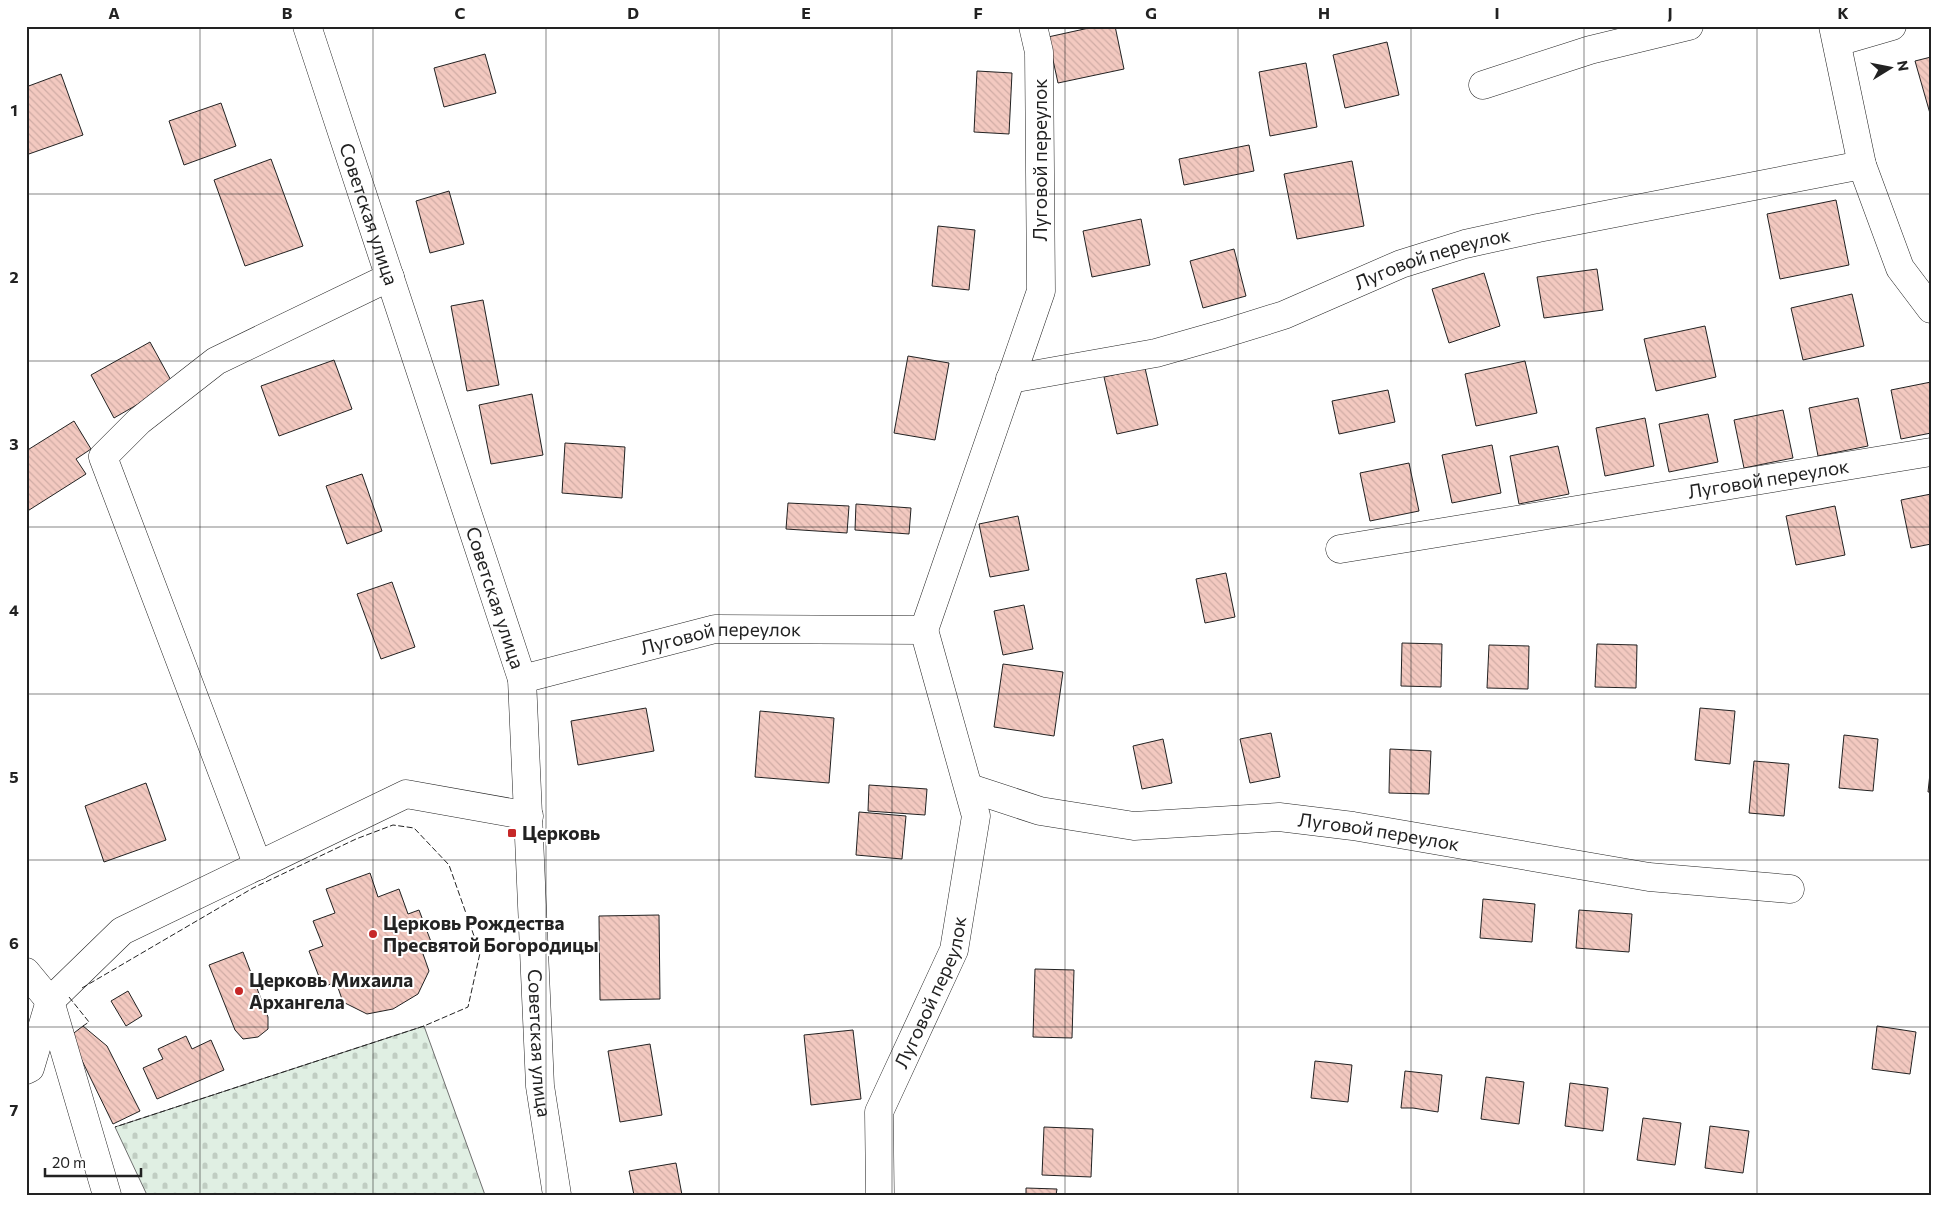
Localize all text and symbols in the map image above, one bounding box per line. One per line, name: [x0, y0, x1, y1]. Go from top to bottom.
text: A: [108, 3, 120, 22]
text: B: [282, 3, 293, 22]
text: C: [455, 3, 466, 22]
text: D: [627, 3, 639, 22]
text: E: [801, 3, 811, 22]
text: F: [973, 3, 983, 22]
text: G: [1145, 3, 1157, 22]
text: H: [1318, 3, 1330, 22]
text: I: [1494, 3, 1500, 22]
text: J: [1667, 3, 1673, 22]
text: K: [1837, 3, 1849, 22]
north arrow: [1864, 42, 1914, 92]
text: N: [1894, 59, 1913, 72]
street label: Луговой переулок: [1028, 78, 1051, 242]
text: 1: [10, 100, 18, 119]
street label: Советская улица: [335, 140, 404, 288]
street label: Луговой переулок: [1350, 222, 1512, 294]
text: 2: [9, 267, 19, 286]
text: 3: [9, 434, 19, 453]
street label: Луговой переулок: [1686, 454, 1851, 503]
street label: Советская улица: [462, 524, 530, 672]
text: 4: [9, 600, 19, 619]
street label: Луговой переулок: [638, 617, 801, 659]
text: 5: [9, 767, 19, 786]
street label: Луговой переулок: [1297, 807, 1461, 855]
place label: Церковь: [522, 821, 600, 844]
marker: Церковь: [506, 827, 518, 839]
place label: Церковь Рождества Пресвятой Богородицы: [383, 911, 599, 956]
street label: Луговой переулок: [889, 914, 970, 1072]
marker: Церковь Рождества Пресвятой Богородицы: [367, 928, 379, 940]
text: 6: [9, 933, 19, 952]
place label: Церковь Михаила Архангела: [249, 968, 413, 1013]
street label: Советская улица: [524, 968, 557, 1119]
marker: Церковь Михаила Архангела: [233, 985, 245, 997]
text: 7: [10, 1100, 19, 1119]
scale bar: [45, 1146, 141, 1178]
text: 20 m: [52, 1153, 86, 1171]

